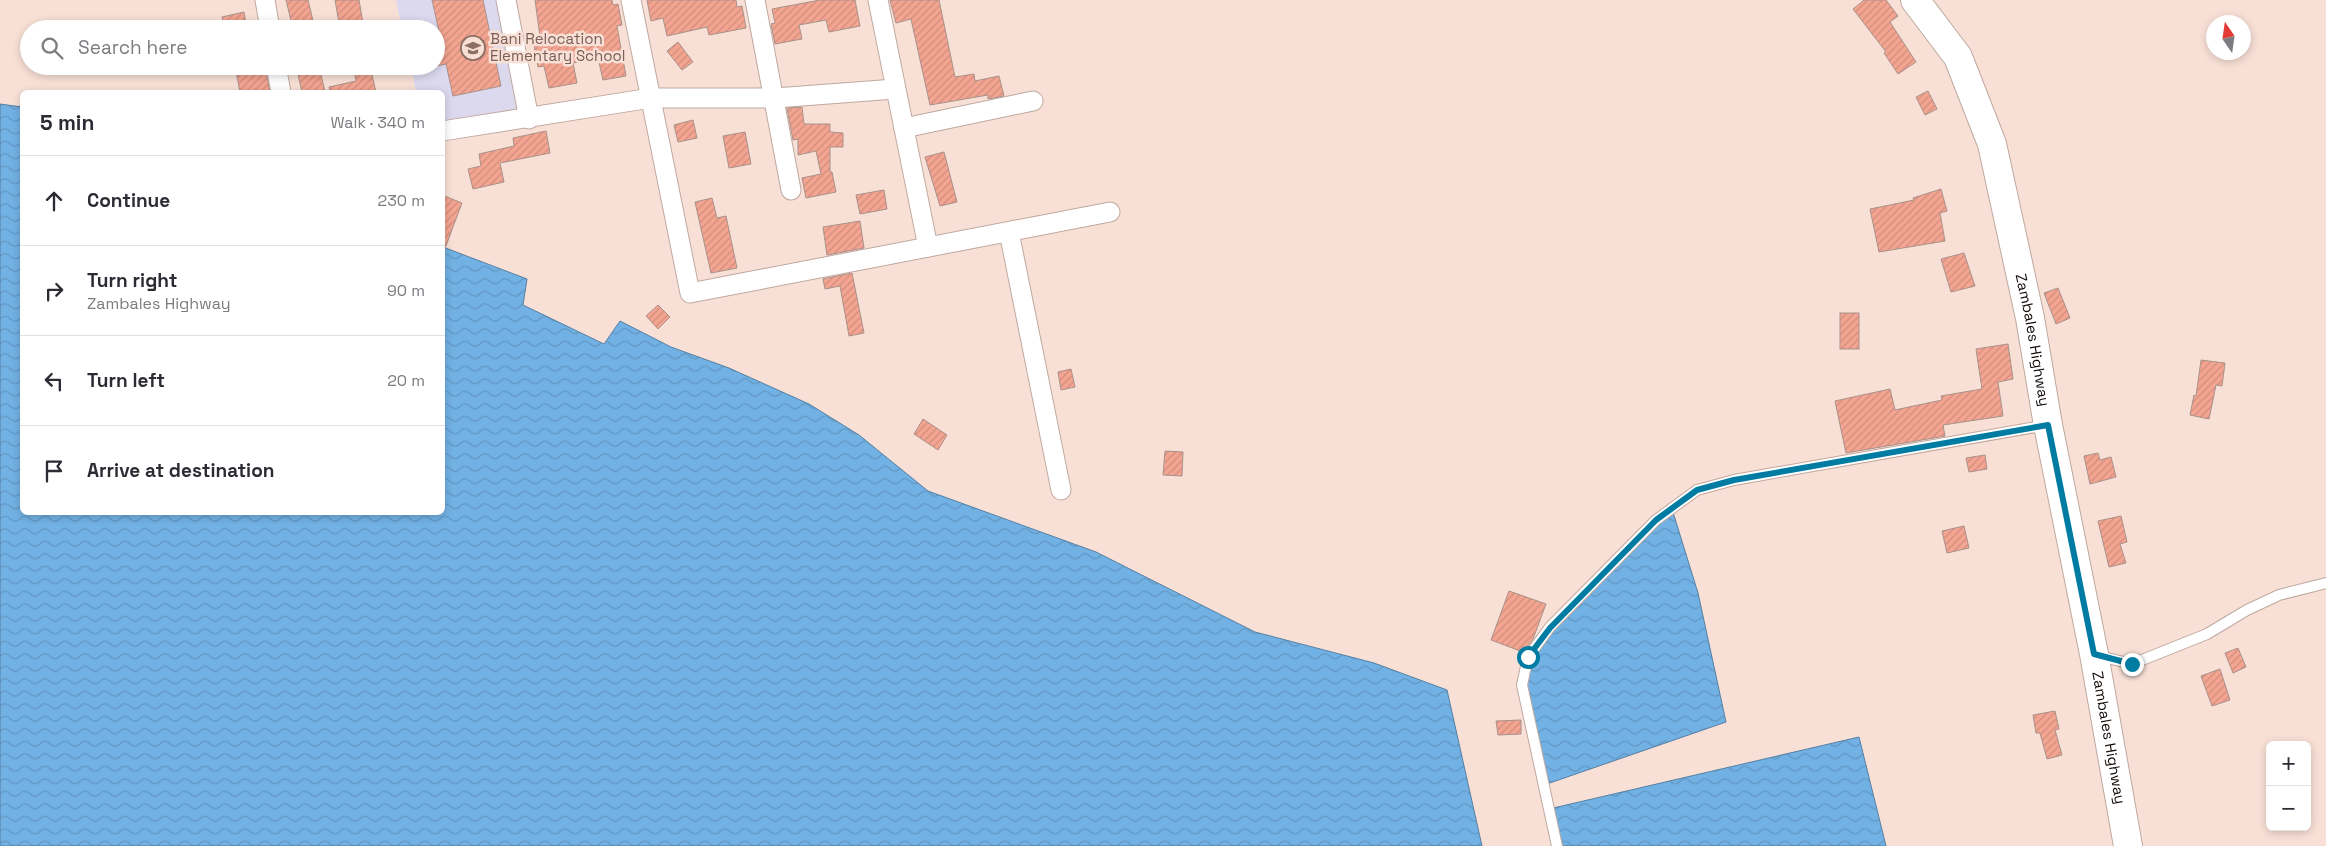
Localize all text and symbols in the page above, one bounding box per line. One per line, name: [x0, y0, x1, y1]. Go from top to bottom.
north arrow: [2206, 15, 2251, 60]
search box: [20, 20, 445, 75]
place label: Bani Relocation Elementary School: [490, 29, 626, 65]
icon: search: [38, 34, 66, 62]
text: Search here: [78, 35, 188, 60]
school or university icon: Bani Relocation Elementary School: [460, 35, 486, 61]
text: 5 min: [40, 109, 94, 136]
text: Walk · 340 m: [330, 112, 425, 133]
icon: ahead: [40, 187, 68, 215]
text: Continue: [87, 188, 170, 213]
text: 230 m: [378, 190, 425, 211]
text: Turn right: [87, 268, 177, 293]
street label: Zambales Highway: [2012, 272, 2055, 408]
icon: right: [40, 277, 68, 305]
text: 90 m: [387, 280, 425, 301]
text: Zambales Highway: [87, 293, 231, 314]
icon: left: [40, 367, 68, 395]
text: Turn left: [87, 368, 165, 393]
text: 20 m: [387, 370, 425, 391]
icon: arrive: [40, 457, 68, 485]
text: Arrive at destination: [87, 458, 275, 483]
route start: [1517, 646, 1540, 669]
route end: [2121, 653, 2144, 676]
street label: Zambales Highway: [2088, 670, 2130, 806]
map controls: [2266, 741, 2311, 831]
button: +: [2266, 741, 2311, 786]
button: −: [2266, 786, 2311, 831]

